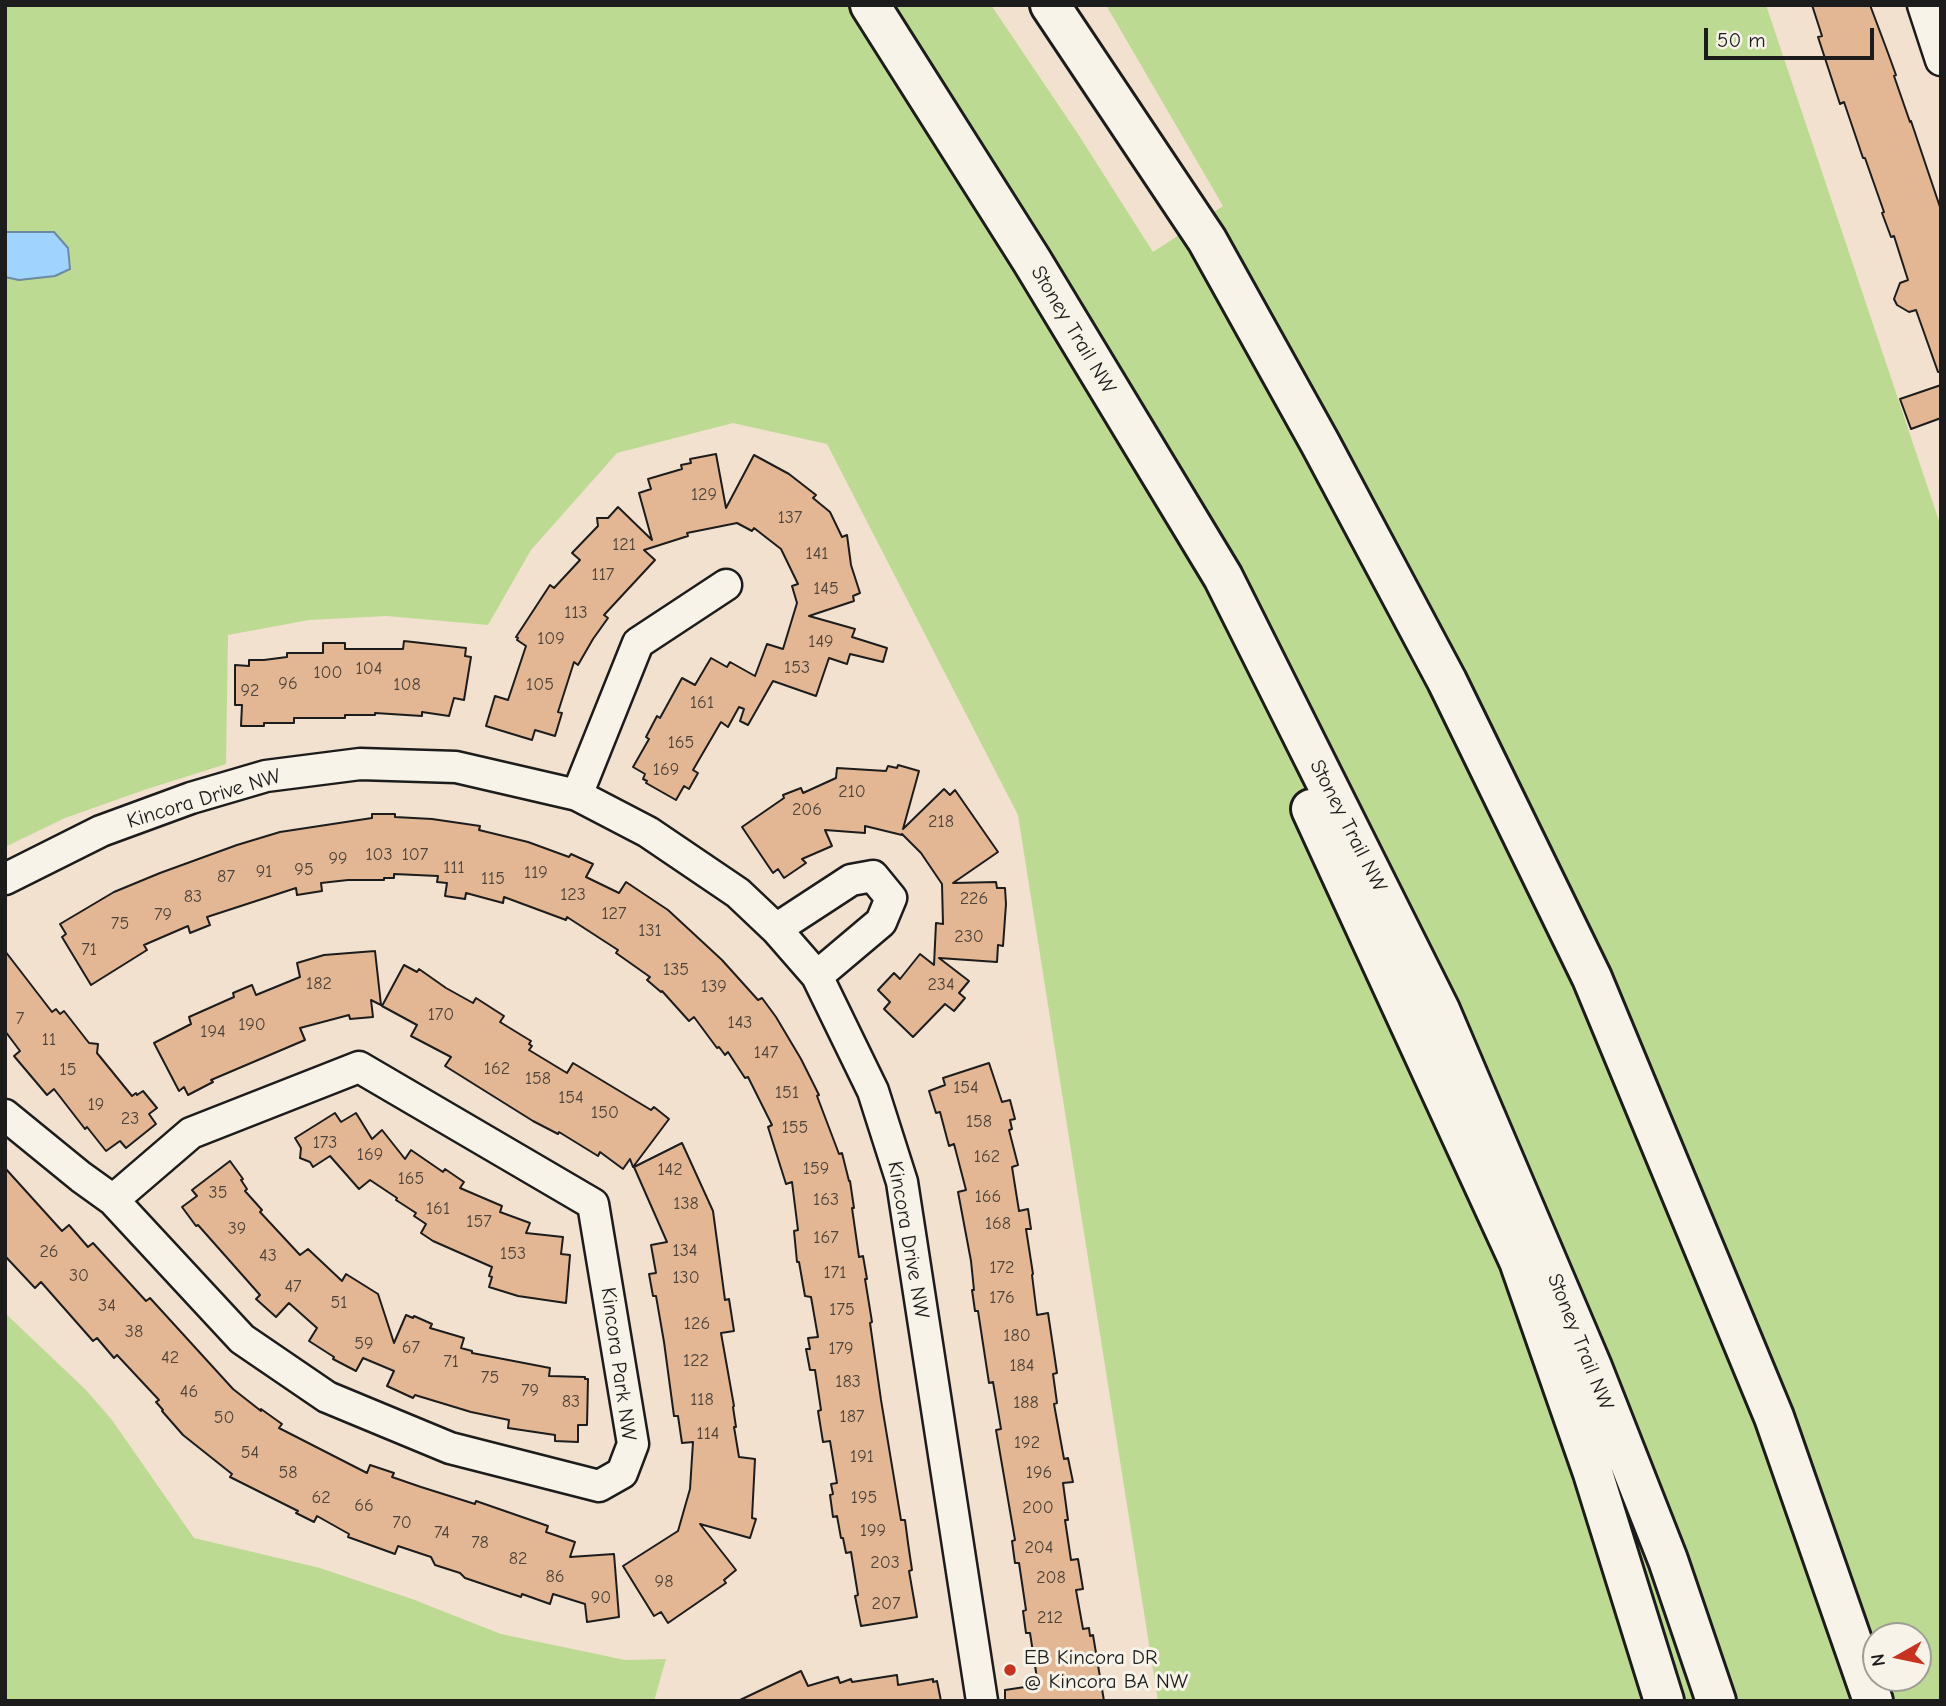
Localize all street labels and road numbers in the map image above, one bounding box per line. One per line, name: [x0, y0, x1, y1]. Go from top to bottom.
street label: Stoney Trail NW: [1025, 261, 1121, 399]
street label: Stoney Trail NW: [1304, 756, 1392, 896]
street label: Kincora Drive NW: [124, 764, 284, 834]
street label: Kincora Drive NW: [882, 1159, 934, 1321]
street label: Stoney Trail NW: [1541, 1270, 1619, 1414]
street label: Kincora Park NW: [595, 1286, 641, 1442]

